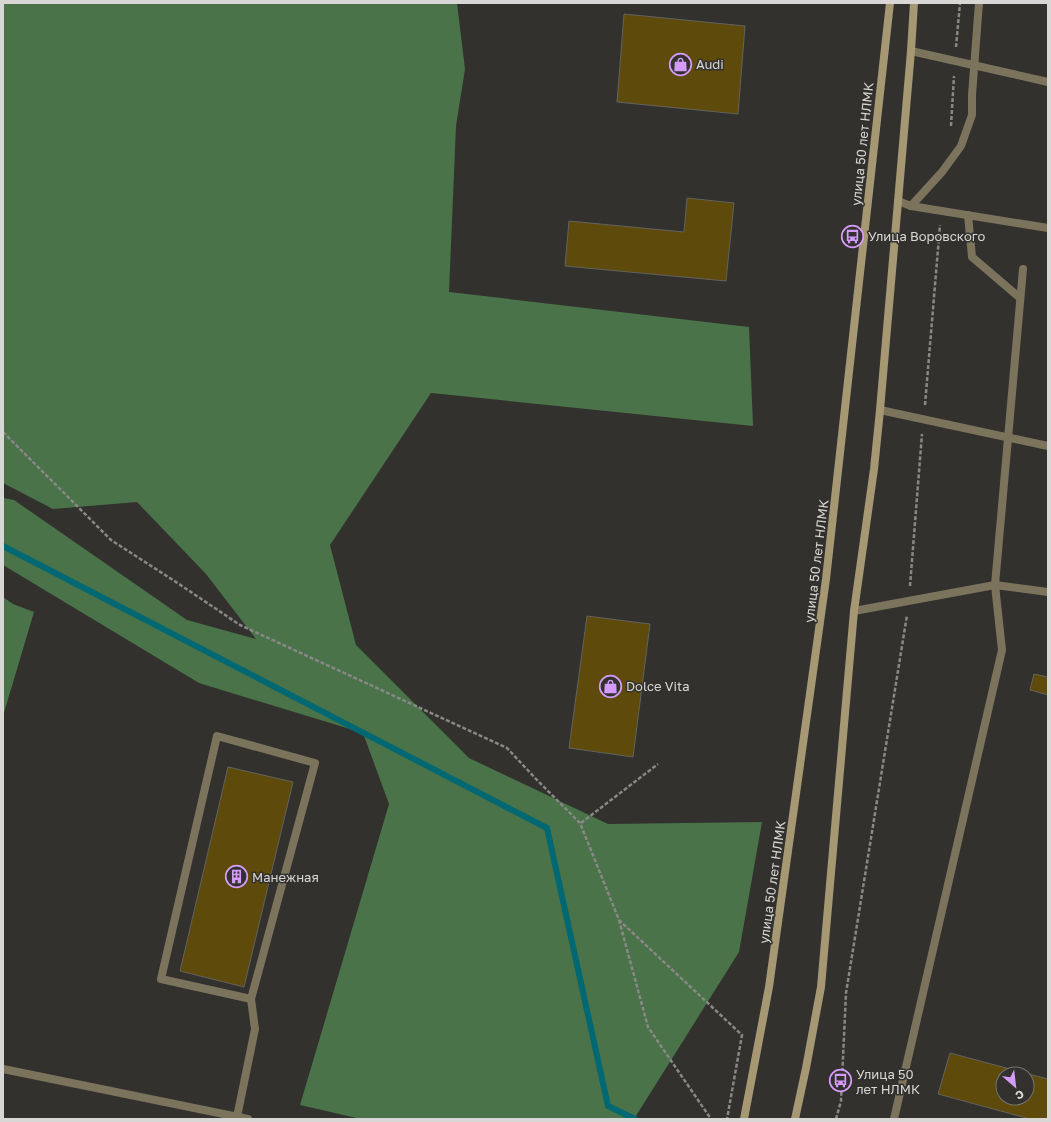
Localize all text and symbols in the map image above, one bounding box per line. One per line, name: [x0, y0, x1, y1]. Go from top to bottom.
shop icon: Audi: [668, 51, 694, 77]
place label: Audi: [696, 56, 724, 72]
street label: улица 50 лет НЛМК: [848, 81, 876, 207]
bus stop icon: Улица Воровского: [840, 223, 866, 249]
place label: Улица Воровского: [868, 228, 986, 244]
street label: улица 50 лет НЛМК: [800, 498, 832, 624]
shop icon: Dolce Vita: [597, 673, 623, 699]
place label: Dolce Vita: [626, 678, 690, 694]
street label: улица 50 лет НЛМК: [755, 819, 789, 945]
building icon: Манежная: [223, 864, 249, 890]
place label: Манежная: [252, 869, 319, 885]
place label: Улица 50 лет НЛМК: [856, 1066, 920, 1097]
north arrow: [995, 1066, 1035, 1106]
bus stop icon: Улица 50 лет НЛМК: [828, 1068, 854, 1094]
text: С: [1013, 1088, 1026, 1103]

